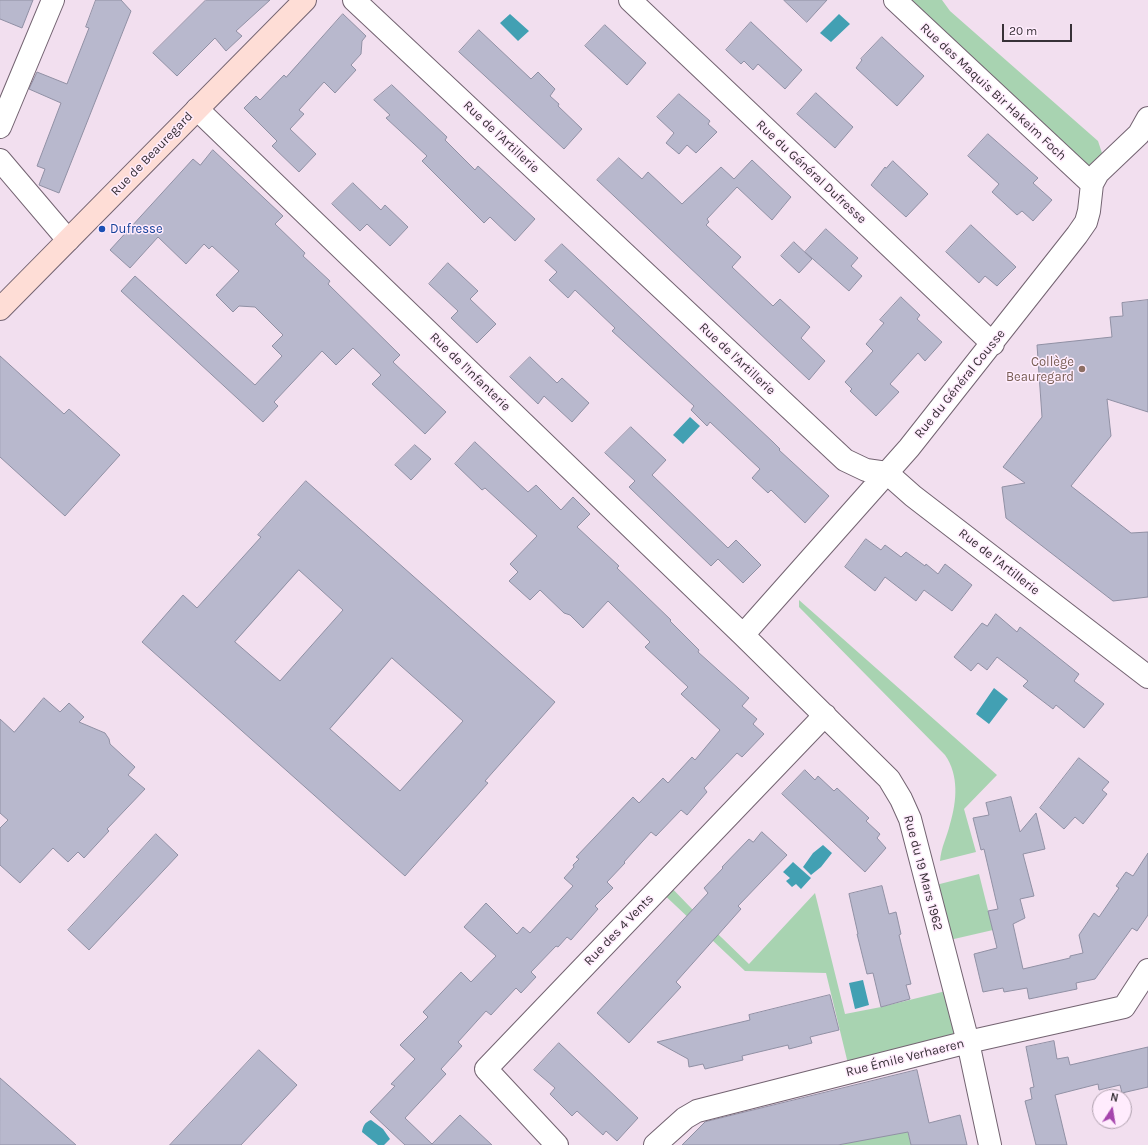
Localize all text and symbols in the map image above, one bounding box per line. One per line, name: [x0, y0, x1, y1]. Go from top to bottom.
scale bar: [1004, 16, 1074, 42]
street label: Rue des Maquis Bir Hakeim Foch: [917, 20, 1069, 164]
text: 20 m: [1009, 24, 1037, 38]
street label: Rue de l'Artillerie: [460, 98, 542, 176]
street label: Rue de Beauregard: [108, 109, 196, 199]
street label: Rue du Général Dufresse: [753, 117, 869, 227]
place label: Dufresse: [110, 221, 163, 237]
marker: Dufresse: [97, 224, 107, 234]
street label: Rue de l'Artillerie: [696, 320, 778, 398]
street label: Rue du Général Cousse: [911, 326, 1009, 442]
street label: Rue de l'Infanterie: [426, 329, 514, 415]
place label: Collège Beauregard: [1006, 354, 1074, 385]
marker: Collège Beauregard: [1077, 364, 1087, 374]
street label: Rue de l'Artillerie: [955, 526, 1043, 598]
street label: Rue du 19 Mars 1962: [900, 814, 946, 932]
street label: Rue des 4 Vents: [581, 891, 657, 969]
street label: Rue Émile Verhaeren: [844, 1036, 966, 1080]
north arrow: [1092, 1089, 1132, 1129]
text: N: [1109, 1091, 1120, 1105]

